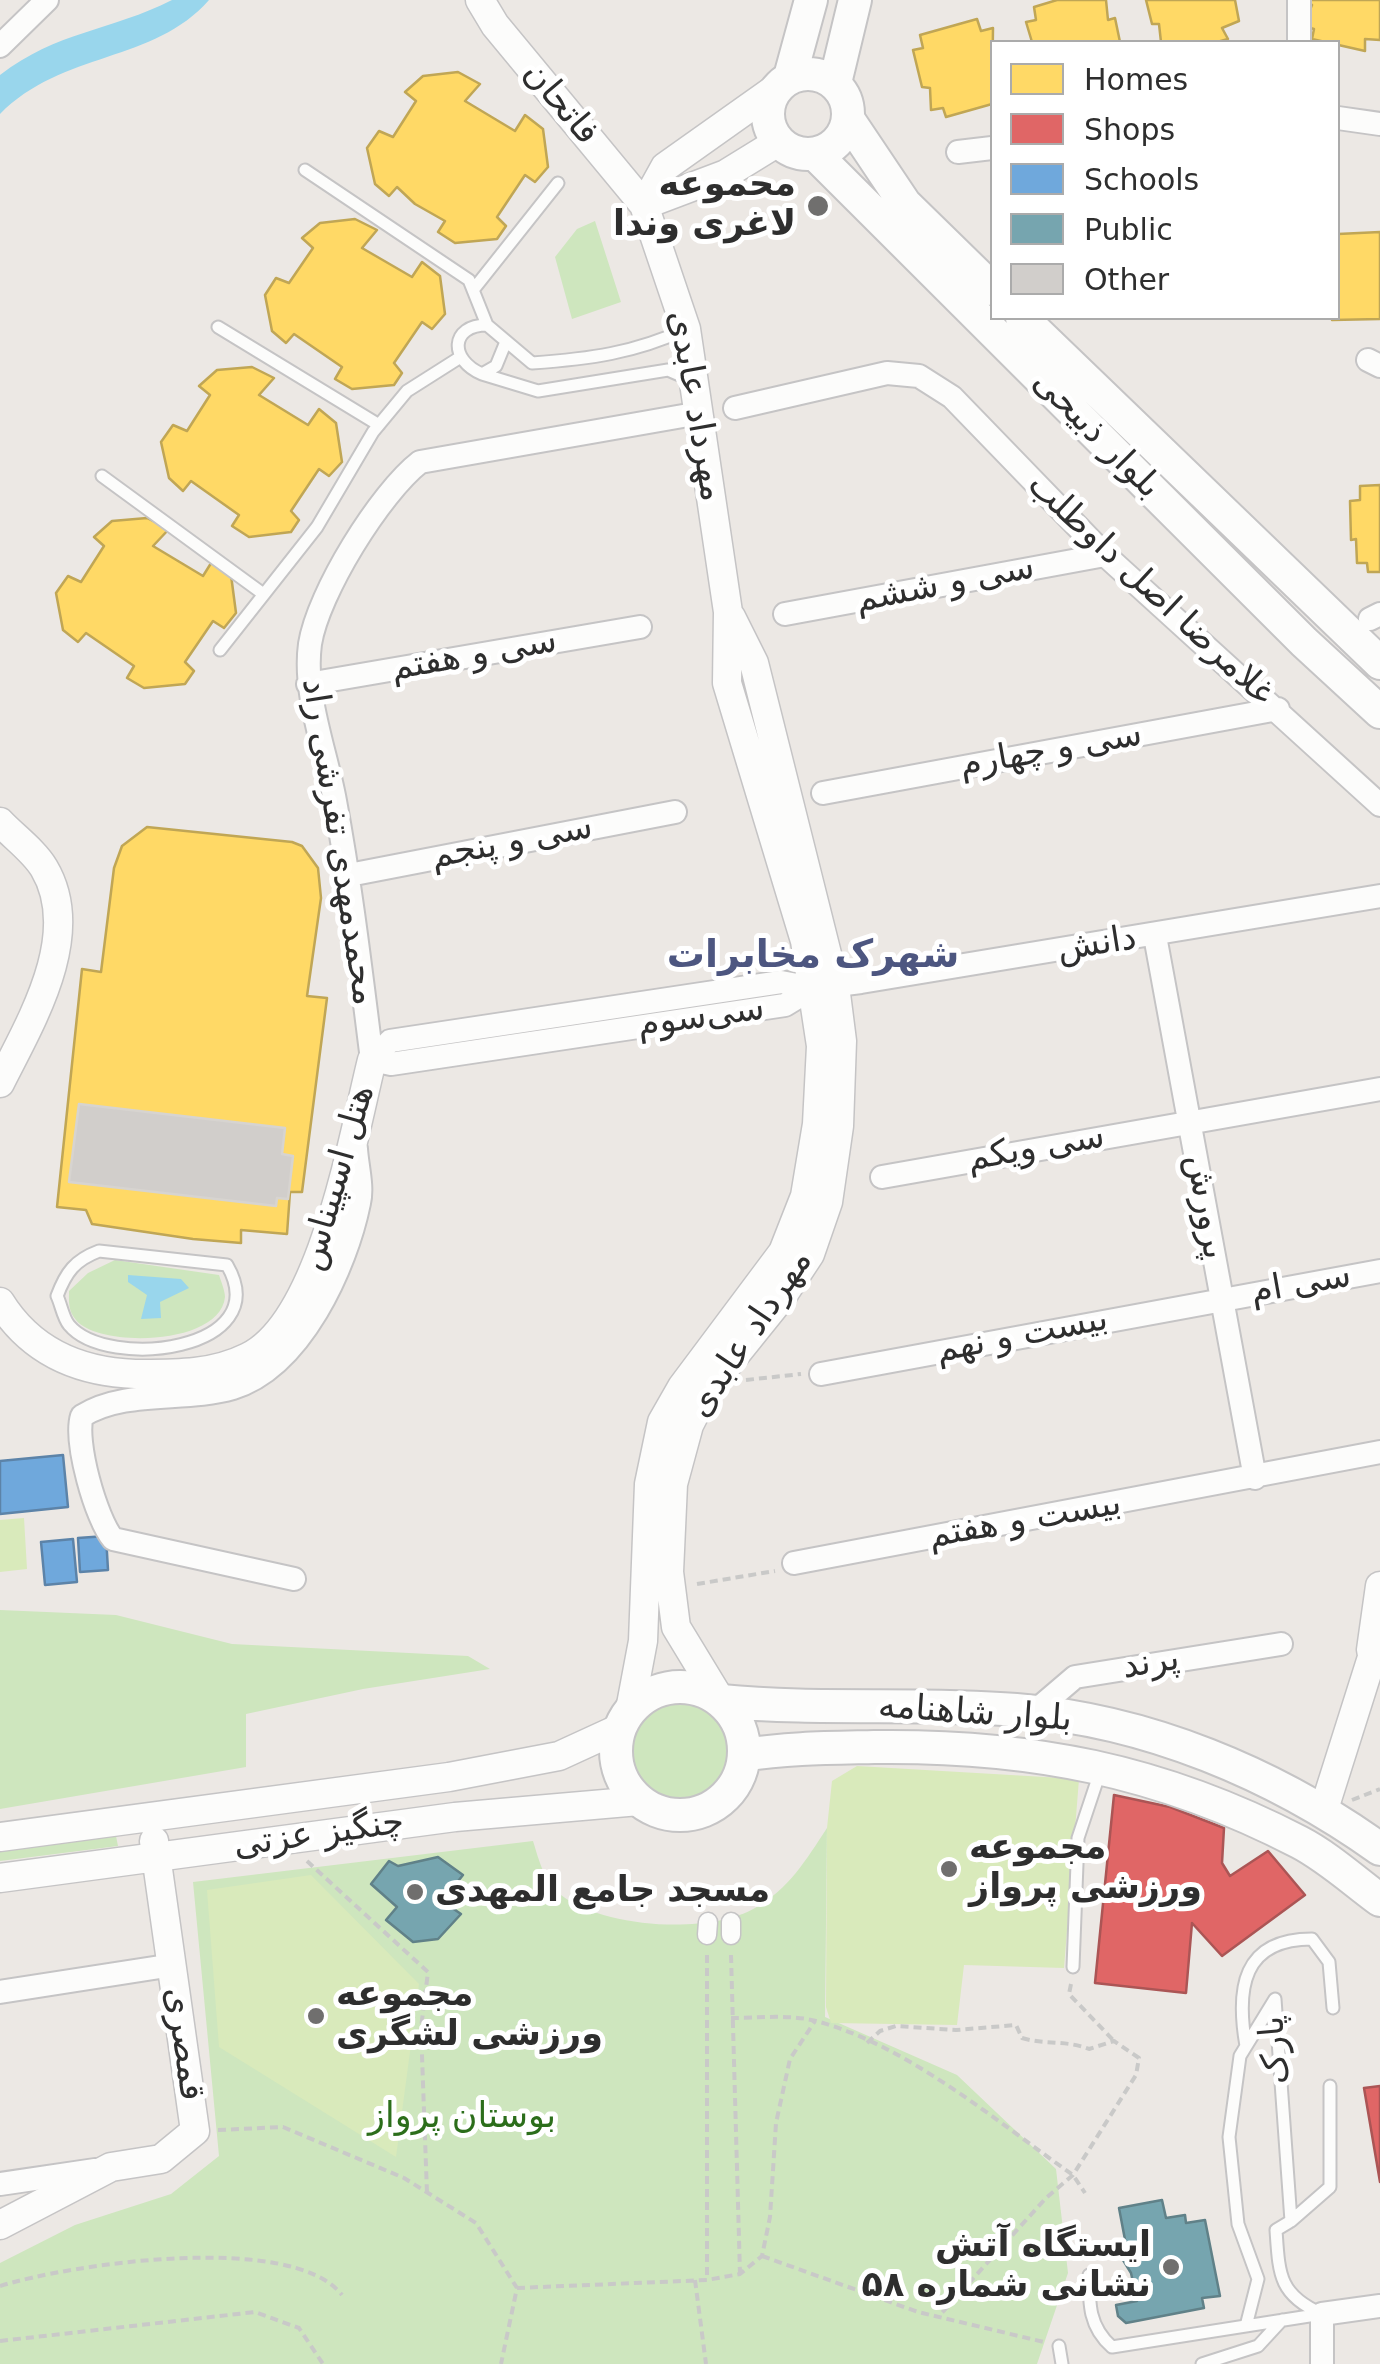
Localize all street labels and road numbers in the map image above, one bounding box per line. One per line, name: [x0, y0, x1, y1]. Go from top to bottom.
street label: فاتحان: [513, 54, 607, 154]
street label: مهرداد عابدی: [658, 307, 732, 505]
street label: بلوار ذبیحی: [1023, 362, 1169, 508]
street label: غلامرضا اصل داوطلب: [1018, 465, 1282, 715]
street label: سی و ششم: [852, 547, 1038, 623]
street label: سی و هفتم: [388, 621, 560, 691]
street label: محمدمهدی تفرشی راد: [291, 676, 385, 1008]
street label: سی و چهارم: [956, 714, 1146, 788]
street label: سی و پنجم: [428, 807, 596, 879]
street label: دانش: [1054, 918, 1140, 972]
street label: سی‌سوم: [635, 988, 767, 1048]
street label: هتل اسپیناس: [292, 1081, 384, 1275]
street label: سی ویکم: [964, 1116, 1108, 1182]
street label: پرورش: [1175, 1151, 1235, 1263]
street label: مهرداد عابدی: [680, 1242, 822, 1426]
street label: سی ام: [1248, 1256, 1354, 1314]
street label: بیست و نهم: [932, 1299, 1112, 1373]
street label: بیست و هفتم: [925, 1483, 1125, 1559]
street label: پرند: [1119, 1639, 1183, 1689]
street label: بلوار شاهنامه: [877, 1686, 1073, 1742]
street label: چنگیز عزتی: [231, 1802, 407, 1868]
street label: قمصری: [154, 1985, 212, 2103]
street label: پارک: [1252, 2014, 1300, 2086]

